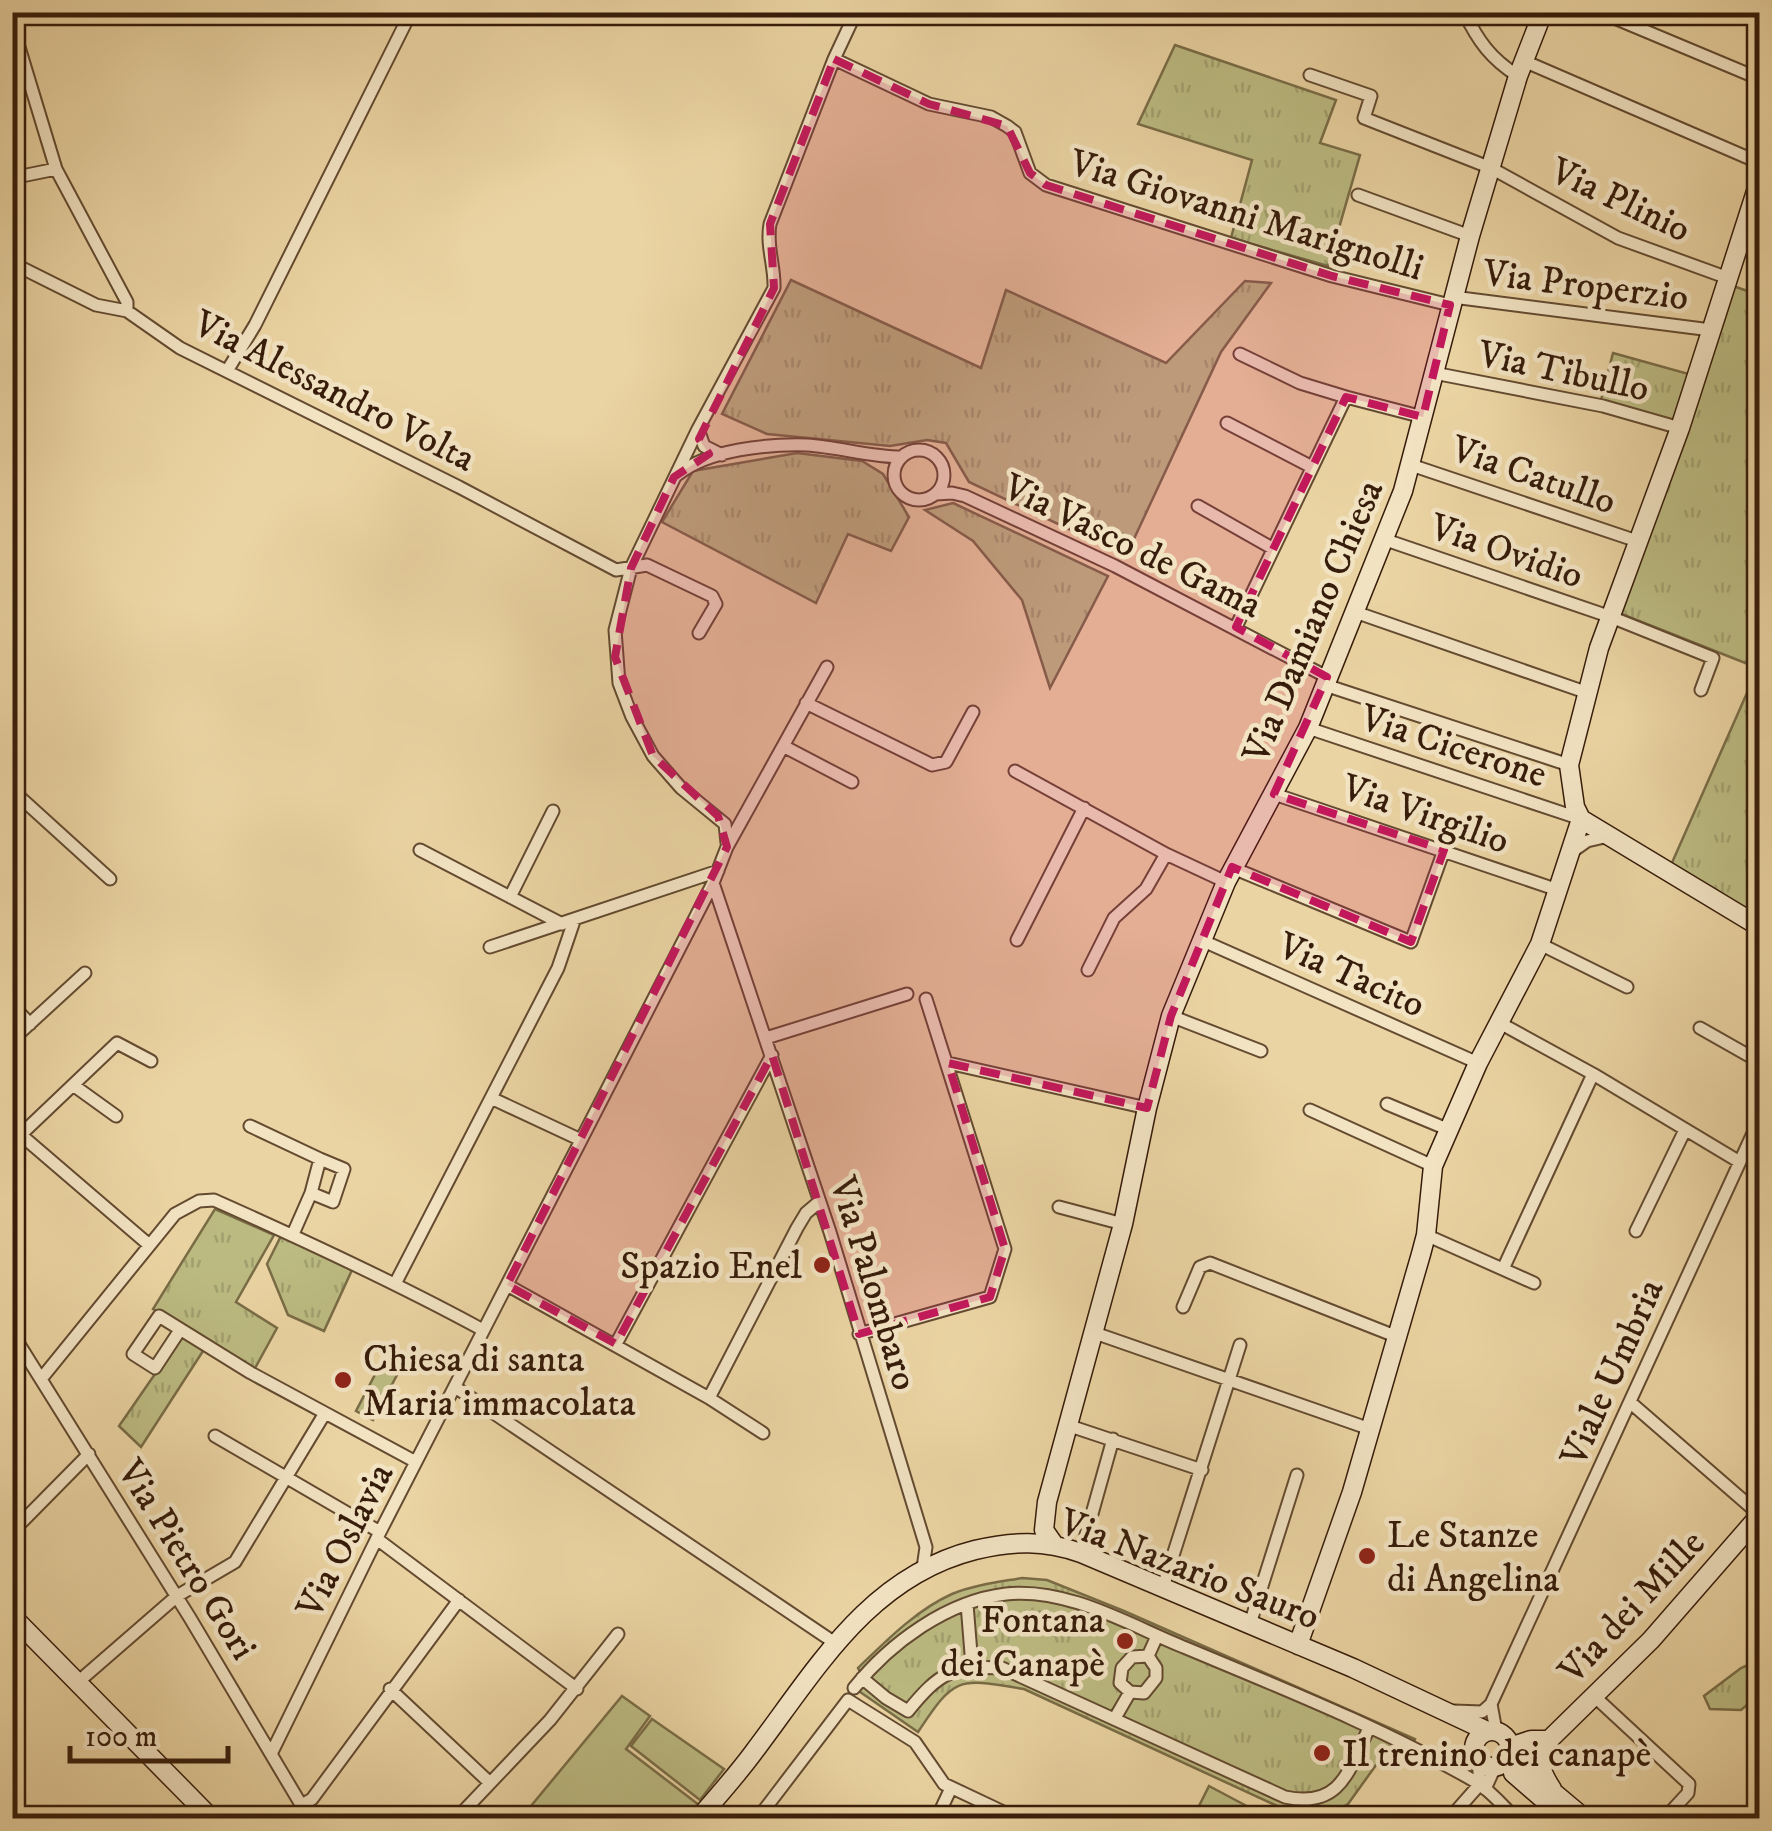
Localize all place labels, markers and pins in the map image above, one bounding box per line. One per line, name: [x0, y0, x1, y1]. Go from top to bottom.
place label: Spazio Enel: [620, 1243, 803, 1291]
marker: Spazio Enel: [811, 1254, 833, 1276]
place label: Chiesa di santa Maria immacolata: [363, 1336, 636, 1428]
marker: Chiesa di santa Maria immacolata: [332, 1369, 354, 1391]
place label: Le Stanze di Angelina: [1387, 1512, 1559, 1604]
marker: Le Stanze di Angelina: [1356, 1545, 1378, 1567]
place label: Fontana dei Canapè: [940, 1597, 1105, 1689]
marker: Fontana dei Canapè: [1114, 1630, 1136, 1652]
place label: Il trenino dei canapè: [1342, 1731, 1651, 1779]
marker: Il trenino dei canapè: [1311, 1742, 1333, 1764]

